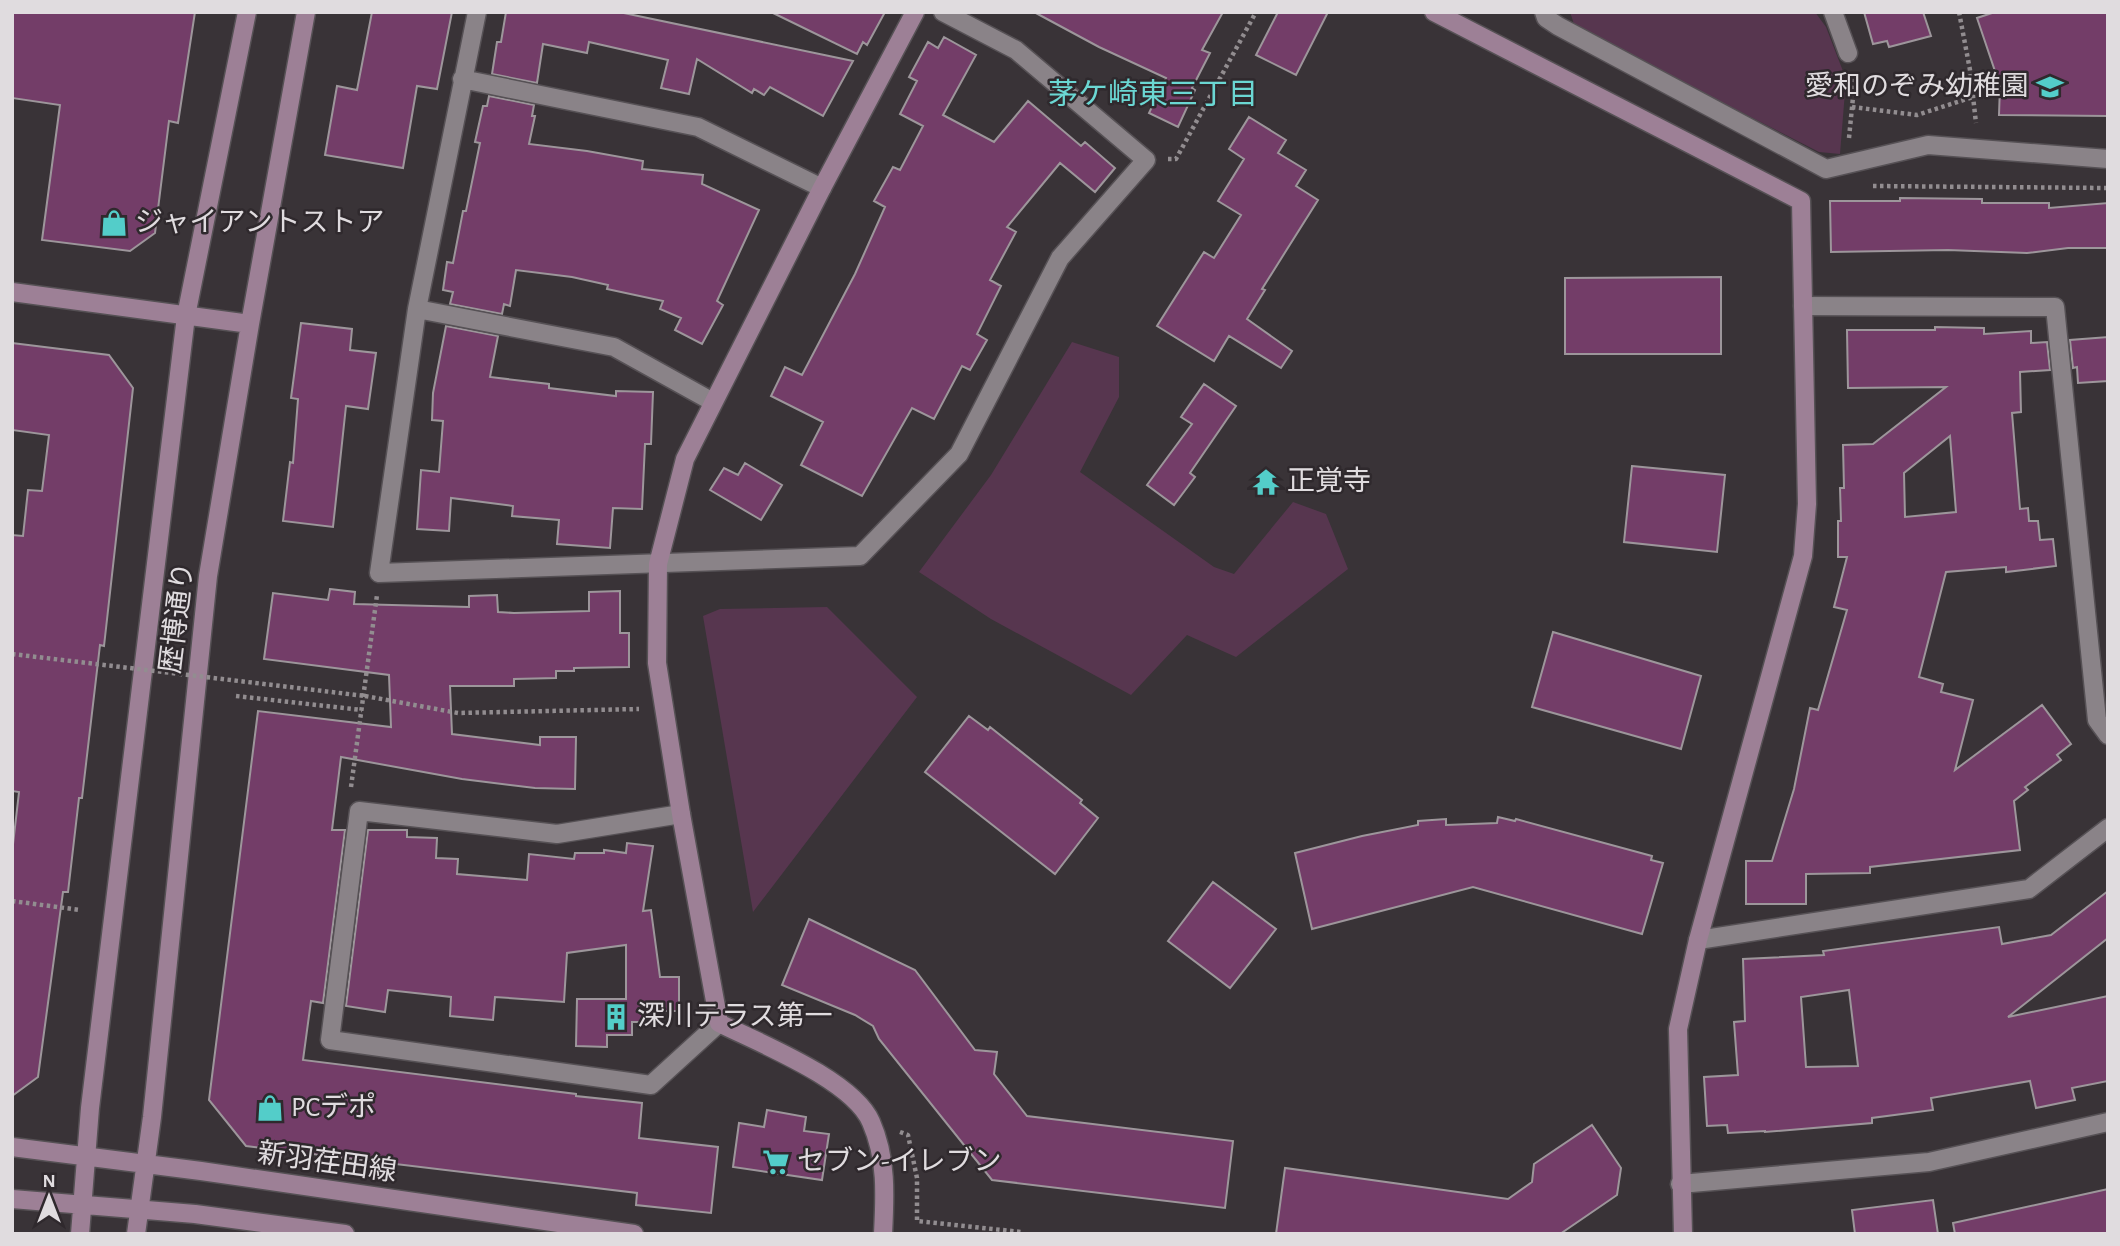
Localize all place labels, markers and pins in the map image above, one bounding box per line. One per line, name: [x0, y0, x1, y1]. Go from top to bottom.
place label: 愛和のぞみ幼稚園: [1805, 71, 2029, 101]
school or university icon: 愛和のぞみ幼稚園: [2035, 72, 2065, 102]
shop icon: ジャイアントストア: [99, 208, 129, 238]
place label: ジャイアントストア: [135, 208, 384, 237]
place label: 正覚寺: [1287, 466, 1371, 496]
temple icon: 正覚寺: [1251, 467, 1281, 497]
place label: 深川テラス第一: [637, 1001, 832, 1031]
building icon: 深川テラス第一: [601, 1002, 631, 1032]
place label: PCデポ: [291, 1092, 376, 1122]
shop icon: PCデポ: [255, 1093, 285, 1123]
place label: セブン-イレブン: [797, 1146, 1002, 1176]
supermarket icon: セブン-イレブン: [761, 1147, 791, 1177]

